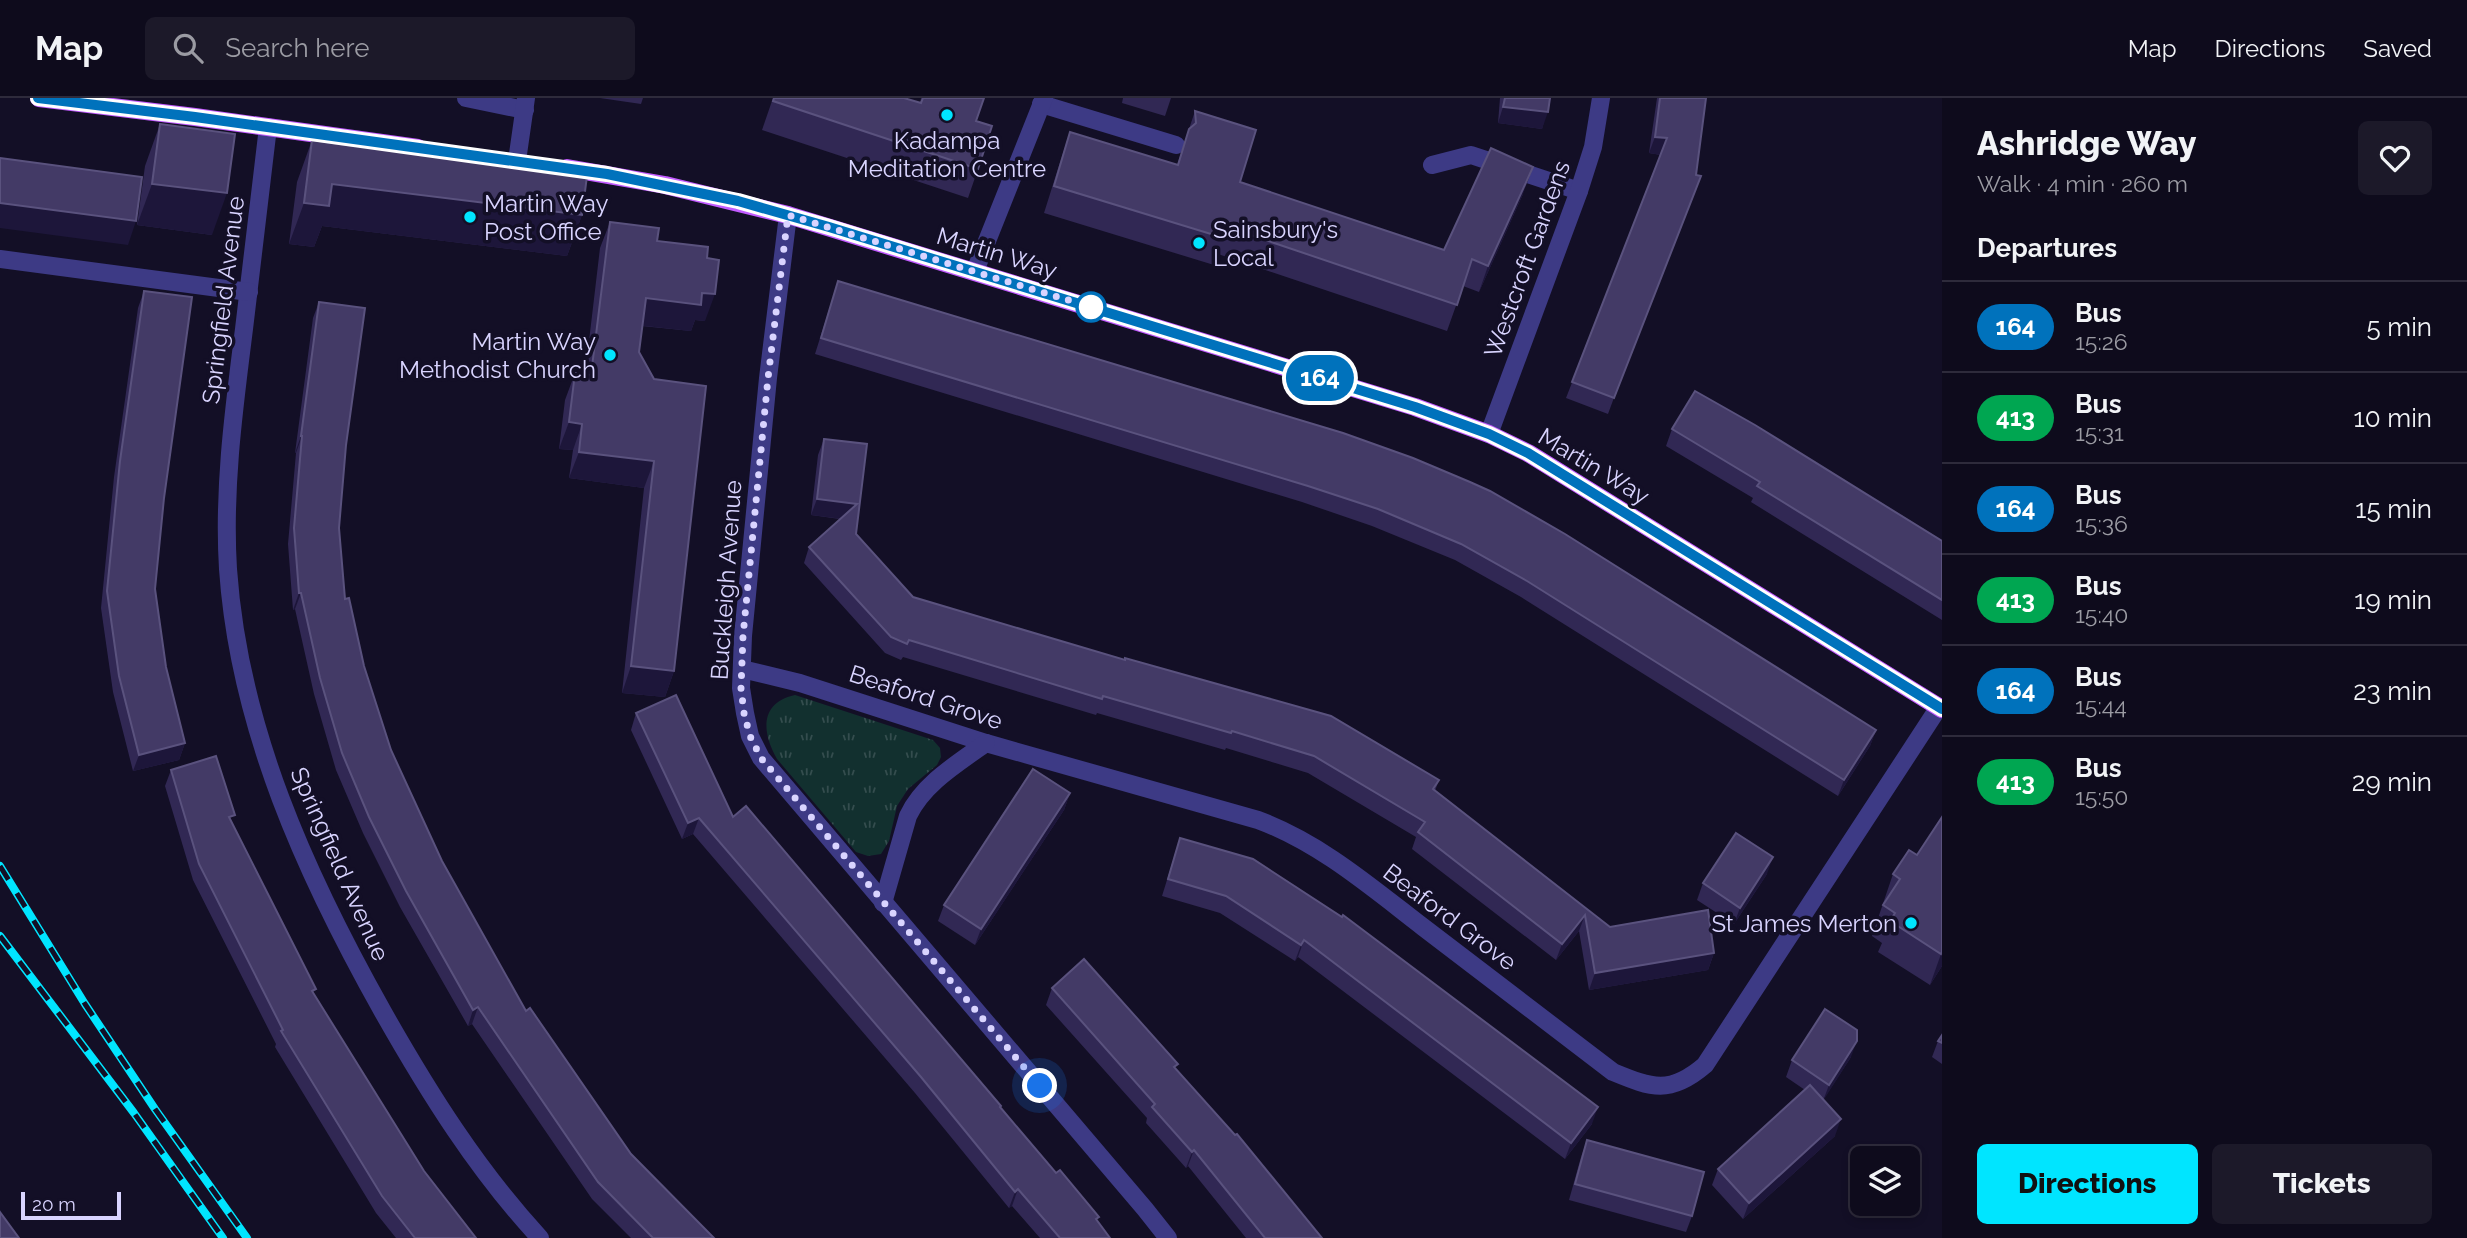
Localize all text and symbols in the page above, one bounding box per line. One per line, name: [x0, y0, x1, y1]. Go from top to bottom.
search box: [145, 17, 635, 80]
text: Map: [35, 29, 103, 68]
icon: search: [169, 29, 207, 67]
text: Search here: [225, 33, 370, 63]
text: Map: [2128, 34, 2177, 63]
text: Directions: [2215, 34, 2325, 63]
text: Saved: [2363, 34, 2432, 63]
marker: Kadampa Meditation Centre: [939, 107, 955, 123]
button: heart: [2358, 121, 2432, 195]
text: Ashridge Way: [1977, 124, 2196, 163]
place label: Kadampa Meditation Centre: [848, 126, 1046, 183]
street label: Westcroft Gardens: [1478, 157, 1576, 361]
text: Walk · 4 min · 260 m: [1977, 170, 2188, 197]
place label: Martin Way Post Office: [484, 189, 609, 246]
street label: Springfield Avenue: [196, 194, 250, 406]
marker: Martin Way Post Office: [462, 209, 478, 225]
place label: Sainsbury's Local: [1213, 215, 1338, 272]
street label: Martin Way: [933, 221, 1061, 285]
text: Departures: [1977, 233, 2117, 263]
marker: Sainsbury's Local: [1191, 235, 1207, 251]
unlabelled marker: [1076, 292, 1106, 322]
text: Bus: [2075, 298, 2122, 328]
text: 164: [1995, 312, 2036, 341]
text: 5 min: [2366, 312, 2432, 342]
place label: Martin Way Methodist Church: [399, 327, 596, 384]
text: 15:26: [2075, 328, 2128, 355]
marker: Martin Way Methodist Church: [602, 347, 618, 363]
line badge: 164: [1280, 355, 1360, 401]
text: 164: [1300, 363, 1340, 392]
text: Bus: [2075, 389, 2122, 419]
text: 413: [1996, 403, 2035, 432]
text: 10 min: [2354, 403, 2432, 433]
text: 15:31: [2075, 419, 2124, 446]
street label: Martin Way: [1533, 422, 1655, 510]
street label: Buckleigh Avenue: [705, 479, 747, 681]
text: Bus: [2075, 480, 2122, 510]
text: 164: [1995, 494, 2036, 523]
text: 15 min: [2355, 494, 2432, 524]
text: 15:36: [2075, 510, 2128, 537]
text: Bus: [2075, 571, 2122, 601]
text: 413: [1996, 585, 2035, 614]
text: 19 min: [2354, 585, 2432, 615]
text: 15:40: [2075, 601, 2128, 628]
street label: Beaford Grove: [846, 659, 1006, 735]
text: Bus: [2075, 662, 2122, 692]
text: 164: [1995, 676, 2036, 705]
text: 23 min: [2353, 676, 2432, 706]
text: 15:44: [2075, 692, 2127, 719]
text: Bus: [2075, 753, 2122, 783]
street label: Springfield Avenue: [284, 763, 396, 965]
text: 413: [1996, 767, 2035, 796]
text: 29 min: [2352, 767, 2432, 797]
text: 15:50: [2075, 783, 2128, 810]
street label: Beaford Grove: [1378, 857, 1522, 977]
place label: St James Merton: [1711, 909, 1897, 938]
marker: St James Merton: [1903, 915, 1919, 931]
your location: [1022, 1068, 1057, 1103]
button: Directions: [1977, 1144, 2198, 1224]
button: Tickets: [2212, 1144, 2432, 1224]
map controls: [1850, 1146, 1920, 1216]
button: layers: [1850, 1146, 1920, 1216]
scale bar: [21, 1189, 121, 1221]
text: 20 m: [32, 1193, 76, 1215]

